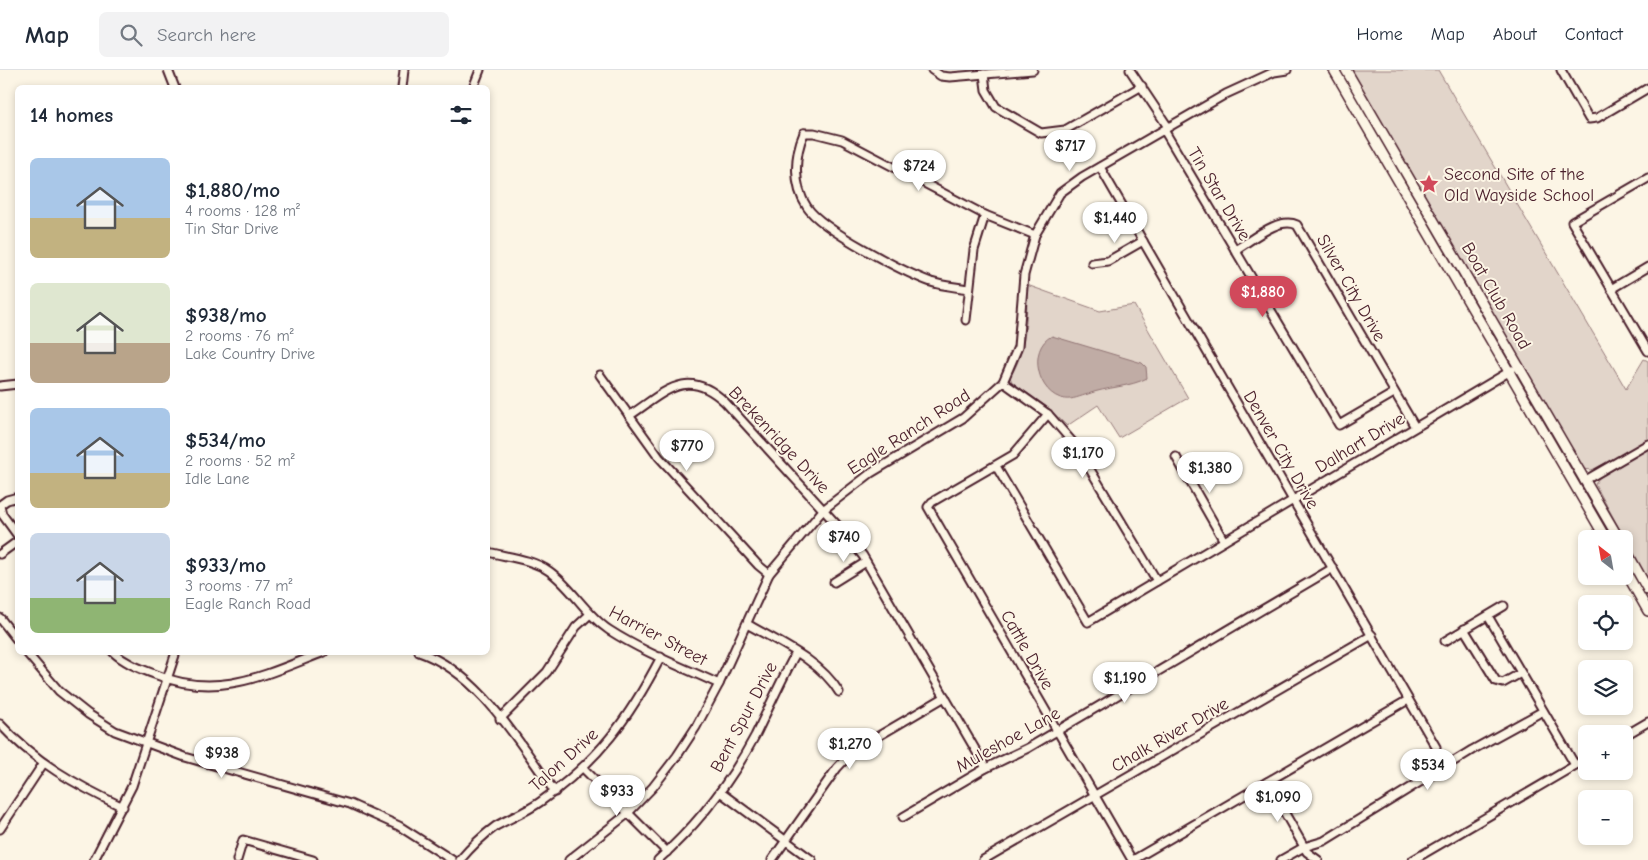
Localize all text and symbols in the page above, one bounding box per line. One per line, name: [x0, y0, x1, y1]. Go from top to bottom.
search box: [99, 12, 449, 57]
text: Map: [25, 21, 69, 49]
icon: search: [117, 21, 145, 49]
text: Search here: [157, 24, 256, 46]
text: Home: [1356, 24, 1403, 45]
text: Map: [1431, 24, 1465, 45]
text: About: [1493, 24, 1537, 45]
text: Contact: [1565, 24, 1623, 45]
icon: filters: [447, 101, 475, 129]
text: 14 homes: [30, 103, 113, 127]
pin: $717: [1040, 129, 1100, 172]
text: $717: [1055, 137, 1085, 155]
street label: Tin Star Drive: [1183, 144, 1255, 244]
pin: $724: [889, 150, 949, 192]
text: $724: [903, 157, 935, 175]
place label: Second Site of the Old Wayside School: [1444, 164, 1594, 206]
place icon: Second Site of the Old Wayside School: [1418, 173, 1440, 195]
icon: home: [70, 178, 130, 238]
text: $1,880/mo: [185, 178, 280, 202]
text: 4 rooms · 128 m²: [185, 202, 300, 220]
pin: $1,440: [1074, 202, 1156, 244]
text: $1,440: [1093, 209, 1137, 227]
text: Tin Star Drive: [185, 220, 279, 238]
street label: Silver City Drive: [1312, 231, 1390, 345]
street label: Boat Club Road: [1457, 239, 1535, 353]
pin: $1,880: [1222, 276, 1304, 318]
text: $1,880: [1241, 283, 1285, 301]
icon: home: [70, 303, 130, 363]
text: $938/mo: [185, 303, 267, 327]
text: 2 rooms · 76 m²: [185, 327, 294, 345]
text: Lake Country Drive: [185, 345, 315, 363]
street label: Brekenridge Drive: [724, 382, 834, 498]
street label: Eagle Ranch Road: [844, 385, 974, 479]
street label: Denver City Drive: [1239, 387, 1323, 513]
street label: Dalhart Drive: [1312, 408, 1408, 478]
icon: home: [70, 428, 130, 488]
text: $534/mo: [185, 428, 266, 452]
pin: $770: [657, 430, 717, 472]
pin: $1,170: [1042, 436, 1124, 479]
text: $770: [670, 437, 704, 455]
text: $1,170: [1062, 444, 1104, 462]
text: 2 rooms · 52 m²: [185, 452, 295, 470]
pin: $1,380: [1169, 452, 1251, 494]
text: $1,380: [1188, 459, 1232, 477]
text: Idle Lane: [185, 470, 249, 488]
pin: $740: [814, 520, 874, 563]
text: $740: [828, 528, 860, 546]
north arrow: [1578, 530, 1632, 585]
map controls: [1578, 530, 1633, 845]
icon: home: [70, 553, 130, 613]
text: $933/mo: [185, 553, 266, 577]
text: 3 rooms · 77 m²: [185, 577, 293, 595]
text: Eagle Ranch Road: [185, 595, 311, 613]
button: locate: [1578, 595, 1633, 650]
street label: Harrier Street: [605, 601, 711, 671]
street label: Cattle Drive: [996, 606, 1058, 694]
street label: Bent Spur Drive: [706, 658, 782, 776]
button: layers: [1578, 660, 1633, 715]
pin: $1,190: [1084, 662, 1166, 704]
text: $1,190: [1104, 669, 1146, 687]
street label: Chalk River Drive: [1108, 693, 1232, 777]
street label: Muleshoe Lane: [952, 703, 1064, 777]
street label: Talon Drive: [525, 724, 603, 796]
button: +: [1578, 725, 1633, 780]
pin: $1,270: [809, 728, 891, 770]
text: $1,270: [828, 735, 872, 753]
pin: $938: [192, 736, 252, 779]
text: $938: [205, 744, 239, 762]
pin: $534: [1398, 748, 1458, 791]
text: $534: [1411, 756, 1445, 774]
pin: $933: [587, 774, 647, 817]
pin: $1,090: [1237, 780, 1319, 823]
text: $933: [600, 782, 634, 800]
text: $1,090: [1255, 788, 1301, 806]
button: −: [1578, 790, 1633, 845]

